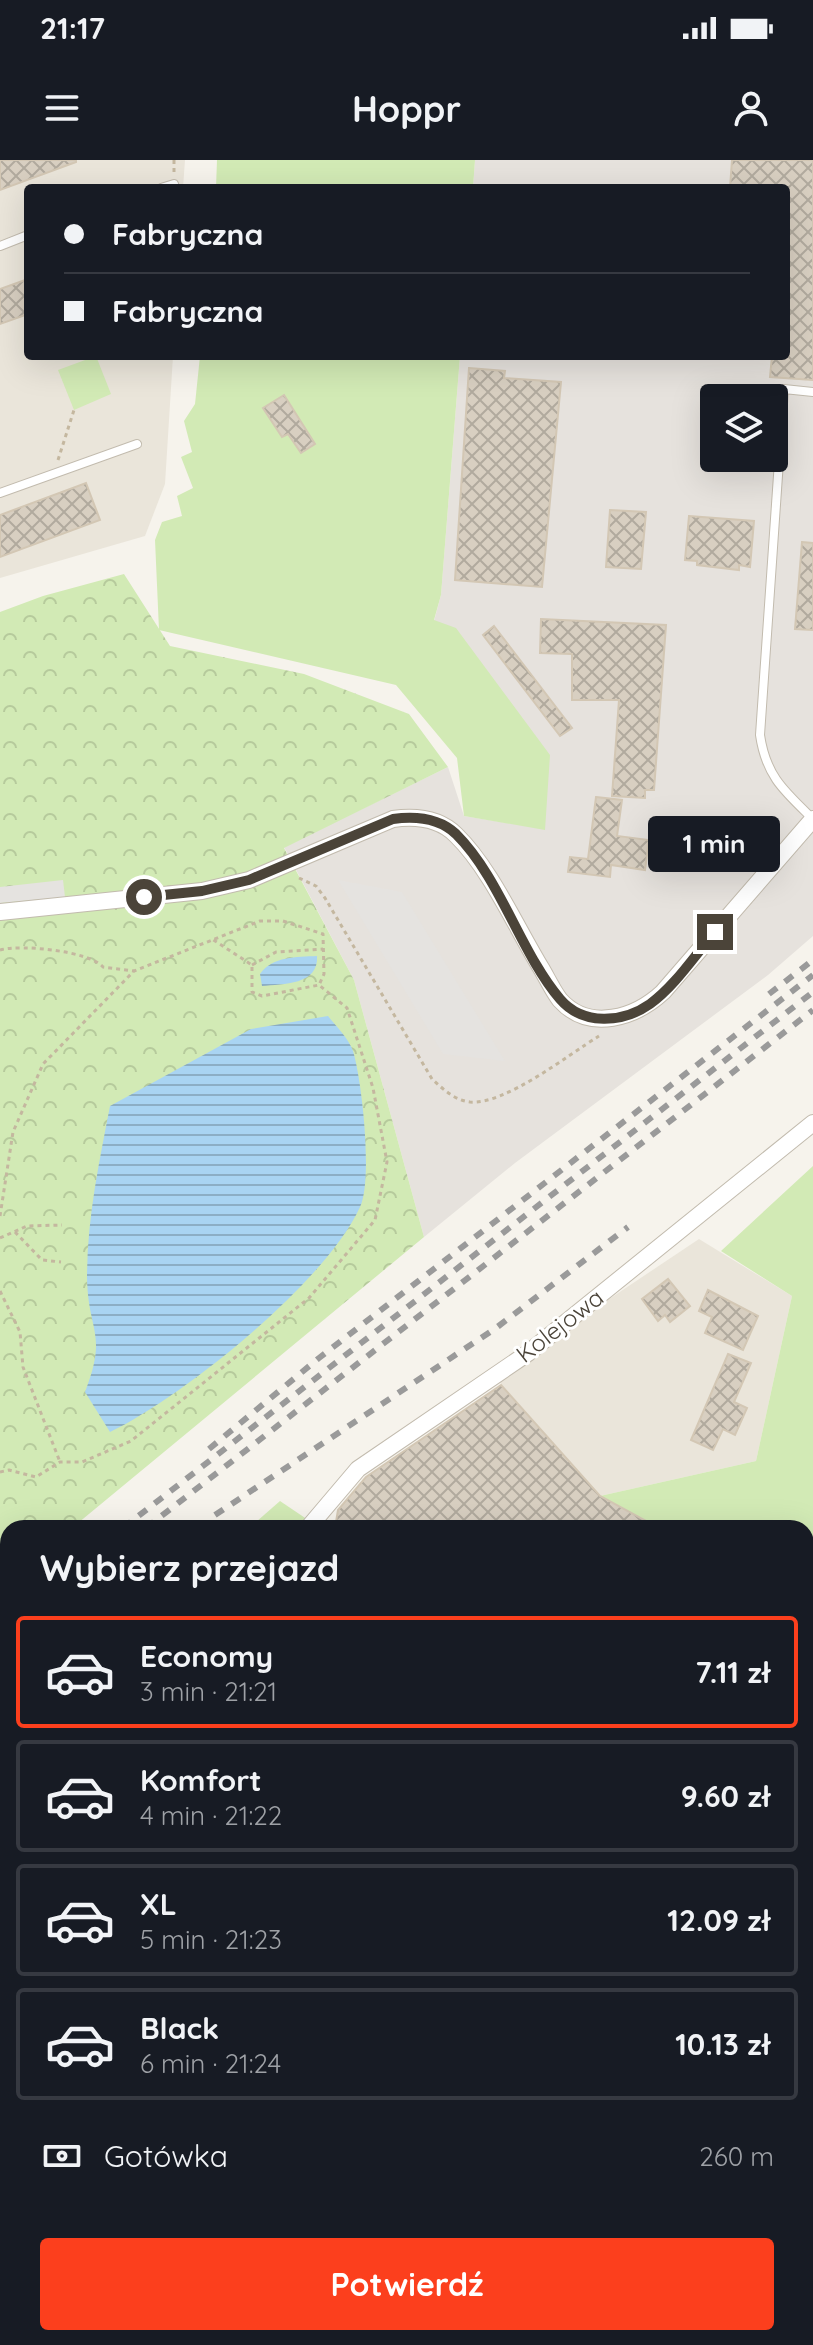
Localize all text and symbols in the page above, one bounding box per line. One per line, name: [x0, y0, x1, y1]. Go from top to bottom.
text: 21:17: [40, 9, 105, 47]
icon: menu: [40, 86, 84, 130]
text: Hoppr: [352, 86, 461, 131]
icon: person: [729, 86, 773, 130]
text: Fabryczna: [112, 215, 263, 253]
text: Fabryczna: [112, 292, 263, 330]
map controls: [700, 384, 788, 472]
button: layers: [700, 384, 788, 472]
callout: 1 min: [649, 816, 781, 872]
text: 1 min: [683, 827, 746, 860]
route start: [126, 879, 162, 915]
route end: [697, 914, 733, 950]
street label: Kolejowa: [510, 1282, 609, 1369]
text: Wybierz przejazd: [40, 1545, 339, 1590]
icon: car: [44, 1636, 116, 1708]
text: Economy: [140, 1637, 273, 1675]
text: 7.11 zł: [695, 1653, 770, 1691]
text: 3 min · 21:21: [140, 1675, 277, 1708]
icon: car: [44, 1760, 116, 1832]
text: Komfort: [140, 1761, 262, 1799]
text: 9.60 zł: [681, 1777, 770, 1815]
text: 4 min · 21:22: [140, 1799, 282, 1832]
icon: car: [44, 1884, 116, 1956]
text: XL: [140, 1885, 177, 1923]
text: 12.09 zł: [667, 1901, 770, 1939]
text: 5 min · 21:23: [140, 1923, 282, 1956]
icon: car: [44, 2008, 116, 2080]
text: Black: [140, 2009, 219, 2047]
text: 10.13 zł: [675, 2025, 770, 2063]
text: 6 min · 21:24: [140, 2047, 281, 2080]
icon: cash: [40, 2134, 84, 2178]
text: Gotówka: [104, 2137, 228, 2175]
text: 260 m: [699, 2140, 774, 2173]
button: Potwierdź: [40, 2238, 774, 2330]

